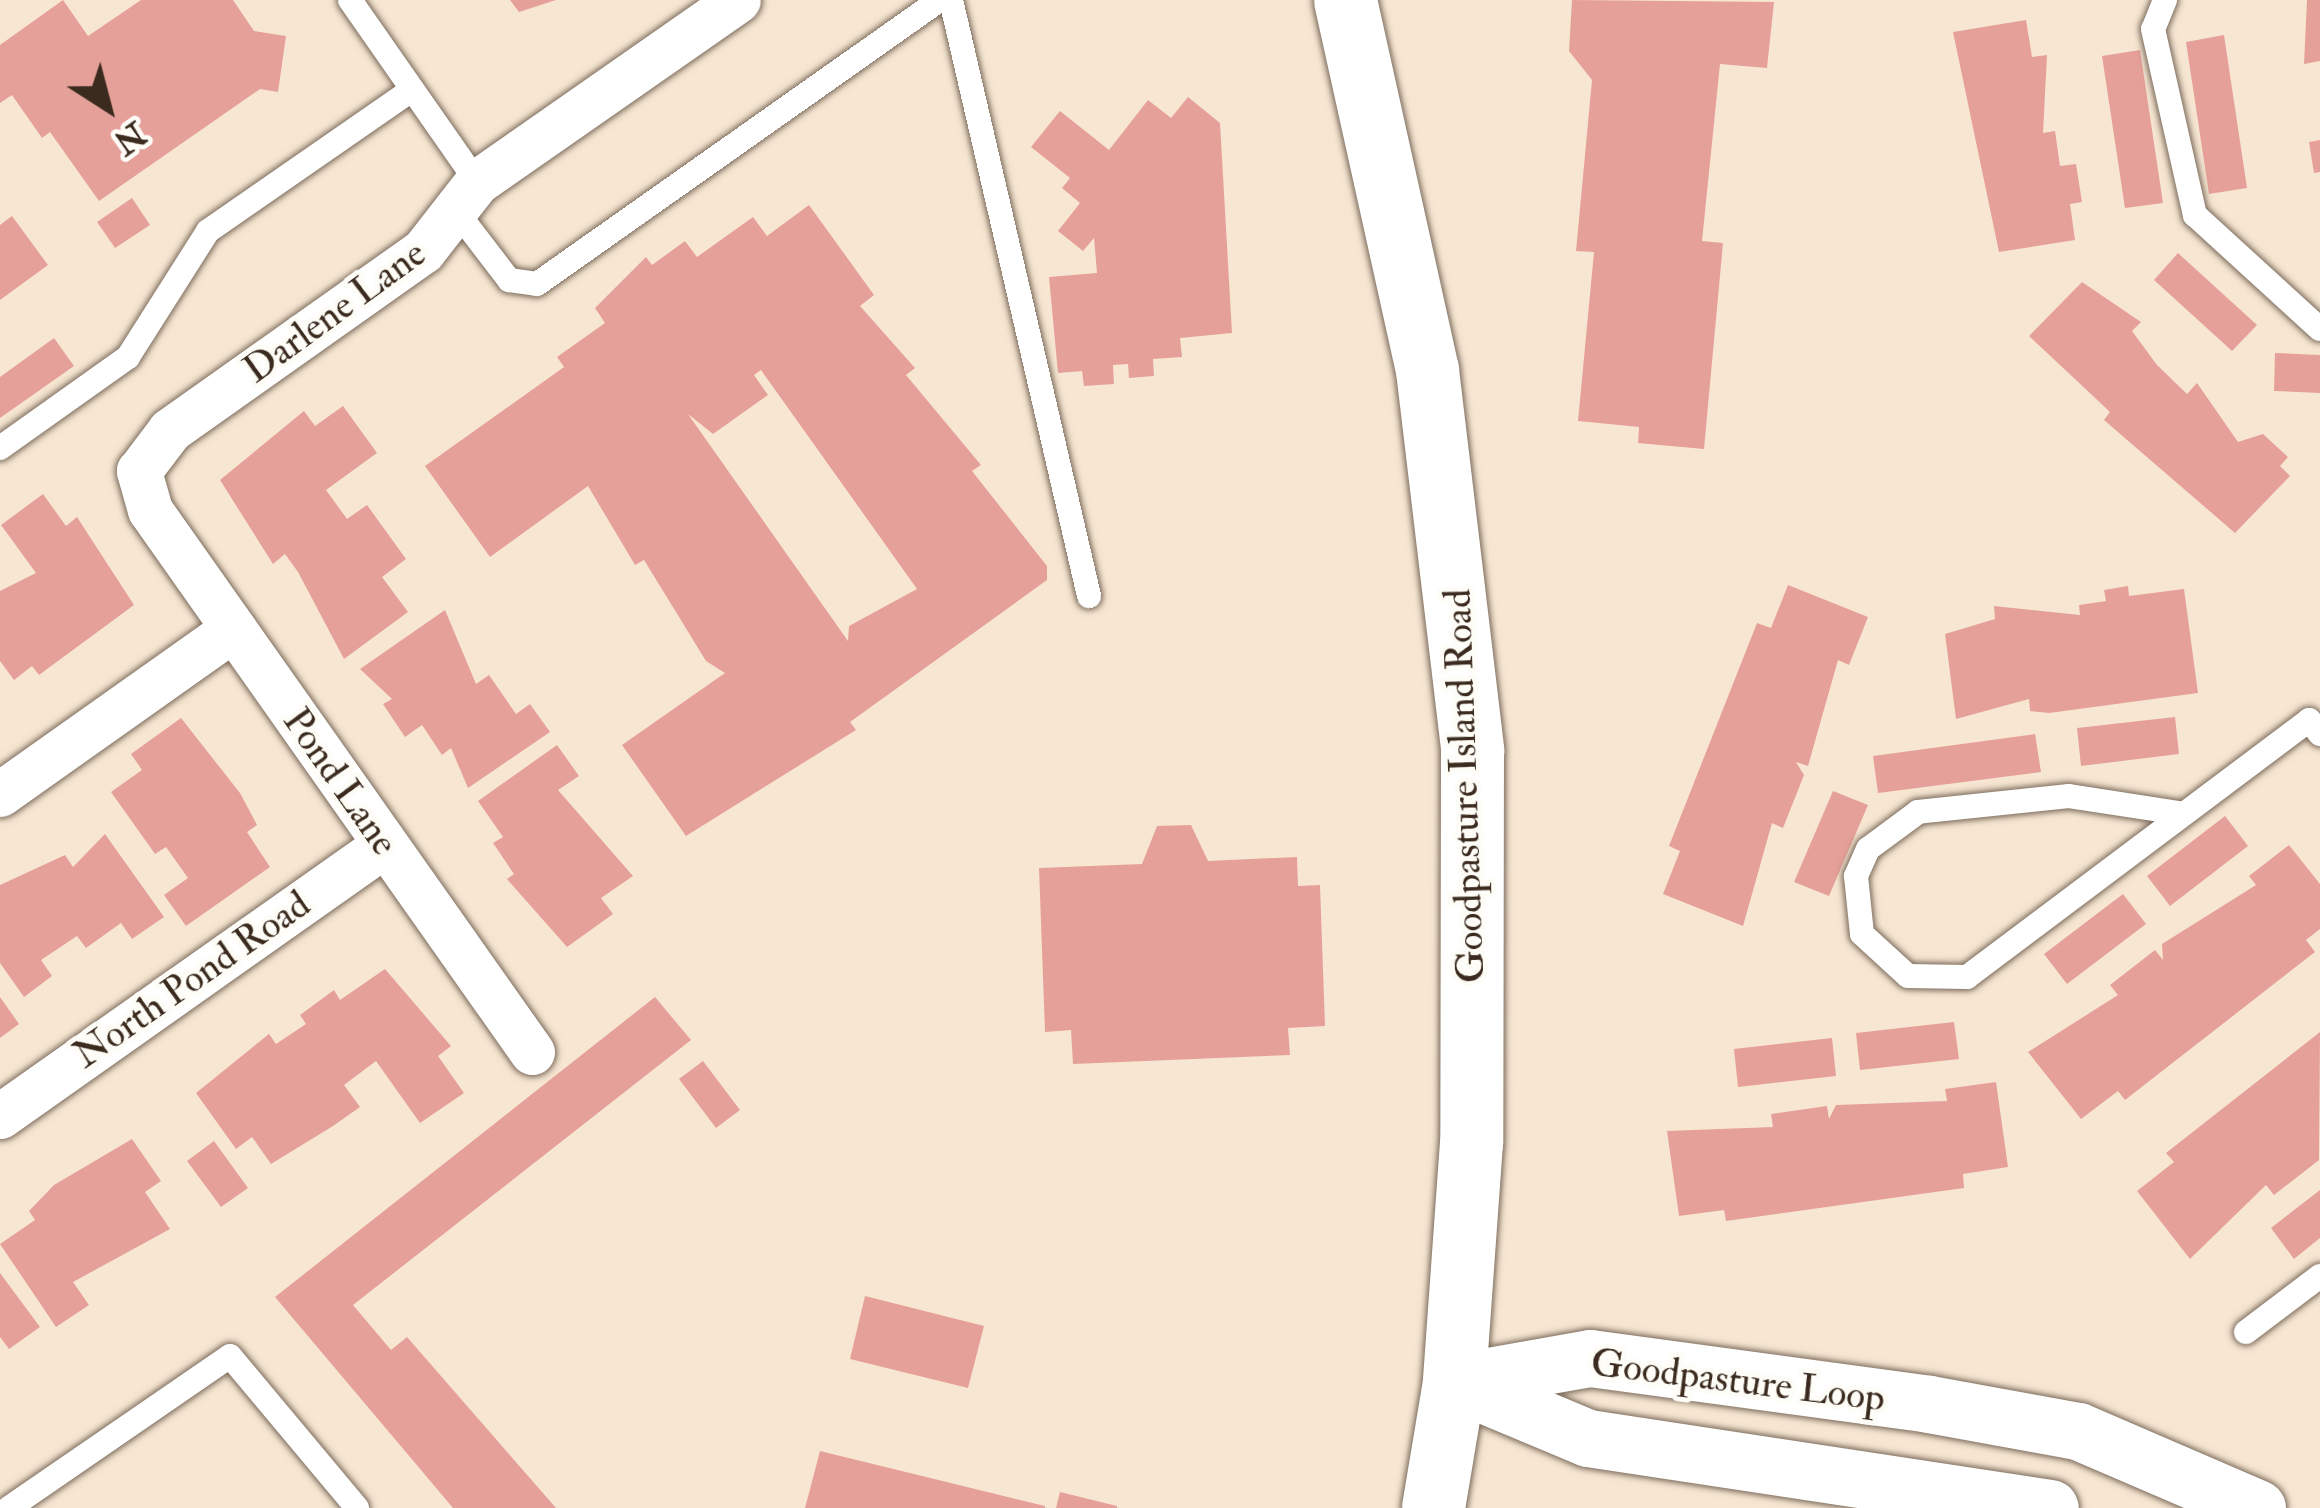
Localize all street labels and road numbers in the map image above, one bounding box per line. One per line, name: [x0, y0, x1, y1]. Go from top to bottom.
street label: Darlene Lane: [235, 230, 435, 394]
street label: Goodpasture Island Road: [1435, 588, 1495, 984]
street label: Pond Lane: [272, 700, 408, 864]
street label: North Pond Road: [65, 881, 319, 1079]
street label: Goodpasture Loop: [1588, 1340, 1888, 1422]

